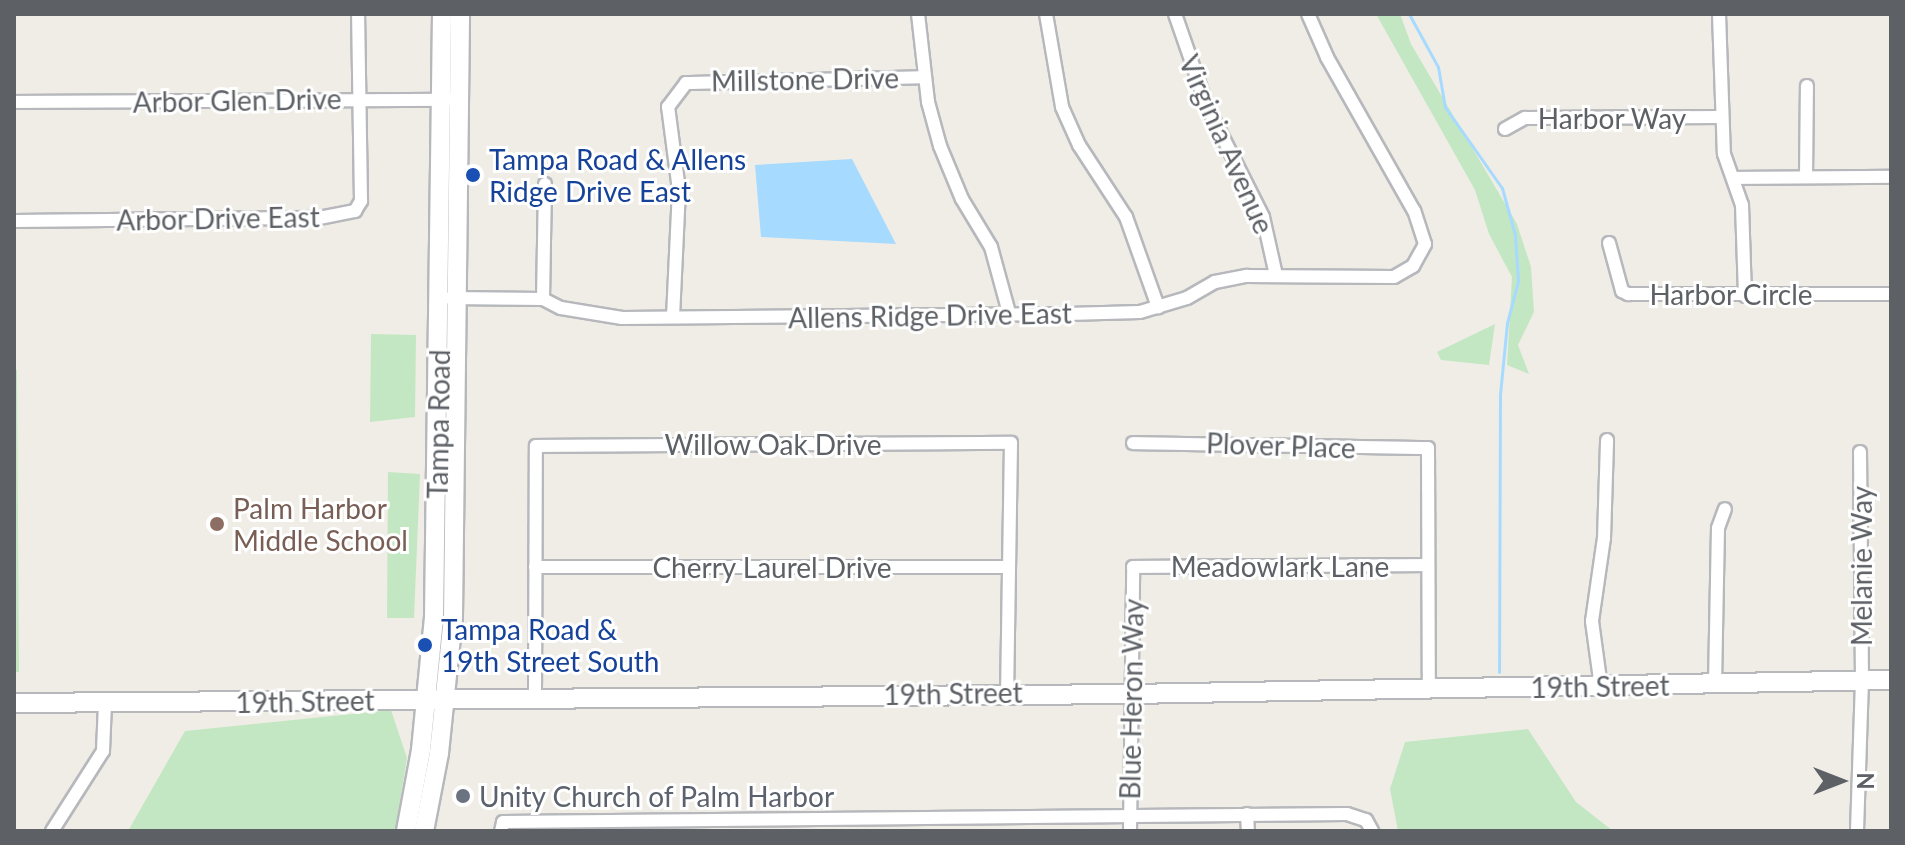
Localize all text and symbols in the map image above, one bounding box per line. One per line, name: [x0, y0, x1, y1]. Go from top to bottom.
street label: Virginia Avenue: [1172, 49, 1282, 239]
street label: Millstone Drive: [711, 61, 899, 97]
street label: Arbor Glen Drive: [132, 81, 342, 119]
street label: Harbor Way: [1537, 101, 1687, 135]
place label: Tampa Road & Allens Ridge Drive East: [489, 142, 747, 208]
marker: Tampa Road & Allens Ridge Drive East: [464, 166, 482, 184]
street label: Arbor Drive East: [116, 199, 320, 237]
street label: Harbor Circle: [1649, 277, 1813, 311]
street label: Allens Ridge Drive East: [788, 296, 1072, 334]
street label: Tampa Road: [420, 349, 456, 499]
street label: Plover Place: [1205, 426, 1357, 464]
street label: Willow Oak Drive: [664, 427, 882, 461]
street label: Melanie Way: [1844, 486, 1878, 646]
place label: Palm Harbor Middle School: [233, 491, 408, 557]
marker: Palm Harbor Middle School: [208, 515, 226, 533]
street label: Meadowlark Lane: [1171, 549, 1389, 583]
street label: Cherry Laurel Drive: [652, 550, 892, 584]
street label: Blue Heron Way: [1112, 598, 1150, 800]
place label: Tampa Road & 19th Street South: [441, 612, 659, 678]
marker: Tampa Road & 19th Street South: [416, 636, 434, 654]
street label: 19th Street: [1530, 668, 1670, 704]
street label: 19th Street: [883, 675, 1023, 711]
street label: 19th Street: [235, 683, 375, 719]
north arrow: [1801, 741, 1881, 821]
text: N: [1852, 773, 1879, 789]
place label: Unity Church of Palm Harbor: [479, 779, 835, 813]
marker: Unity Church of Palm Harbor: [454, 787, 472, 805]

